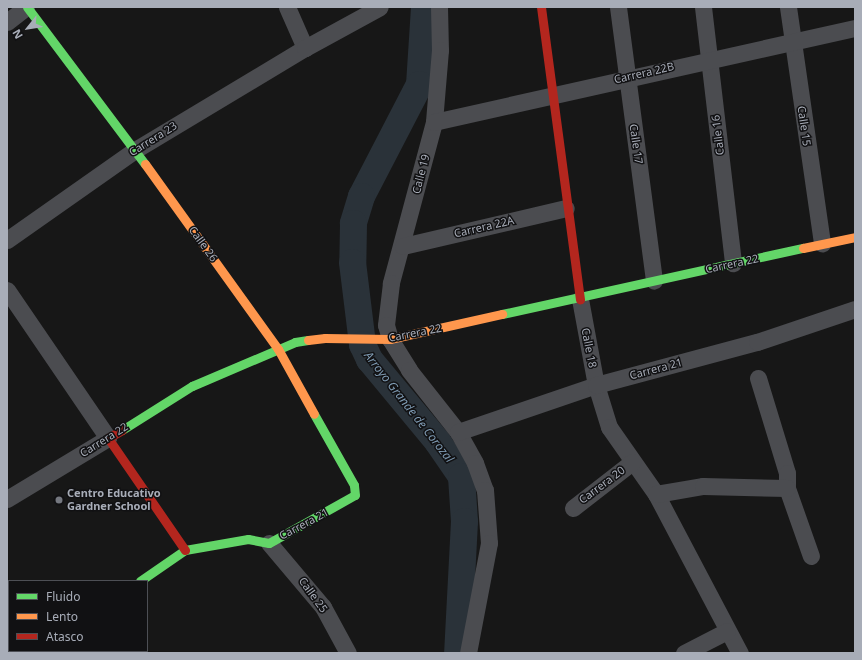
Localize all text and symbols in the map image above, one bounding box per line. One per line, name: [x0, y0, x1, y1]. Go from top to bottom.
north arrow: [8, 8, 48, 48]
text: N: [8, 27, 26, 42]
street label: Carrera 22B: [613, 60, 675, 86]
street label: Calle 15: [795, 105, 813, 147]
street label: Calle 16: [709, 114, 727, 156]
street label: Carrera 23: [127, 119, 179, 159]
street label: Calle 17: [627, 123, 645, 165]
street label: Calle 19: [410, 153, 432, 195]
street label: Carrera 22A: [453, 214, 515, 240]
street label: Calle 26: [186, 224, 220, 264]
street label: Carrera 22: [704, 252, 760, 276]
street label: Carrera 22: [387, 321, 443, 345]
street label: Calle 18: [579, 327, 599, 369]
water label: Arroyo Grande de Corozal: [361, 349, 457, 465]
street label: Carrera 21: [628, 356, 684, 382]
street label: Carrera 22: [78, 420, 130, 460]
street label: Carrera 20: [576, 463, 628, 507]
place label: Centro Educativo Gardner School: [67, 487, 161, 513]
marker: Centro Educativo Gardner School: [54, 495, 64, 505]
street label: Carrera 21: [277, 505, 331, 543]
street label: Calle 25: [296, 575, 330, 615]
legend: [8, 580, 148, 652]
text: Fluido: [46, 588, 80, 605]
text: Lento: [46, 608, 78, 625]
text: Atasco: [46, 628, 84, 645]

